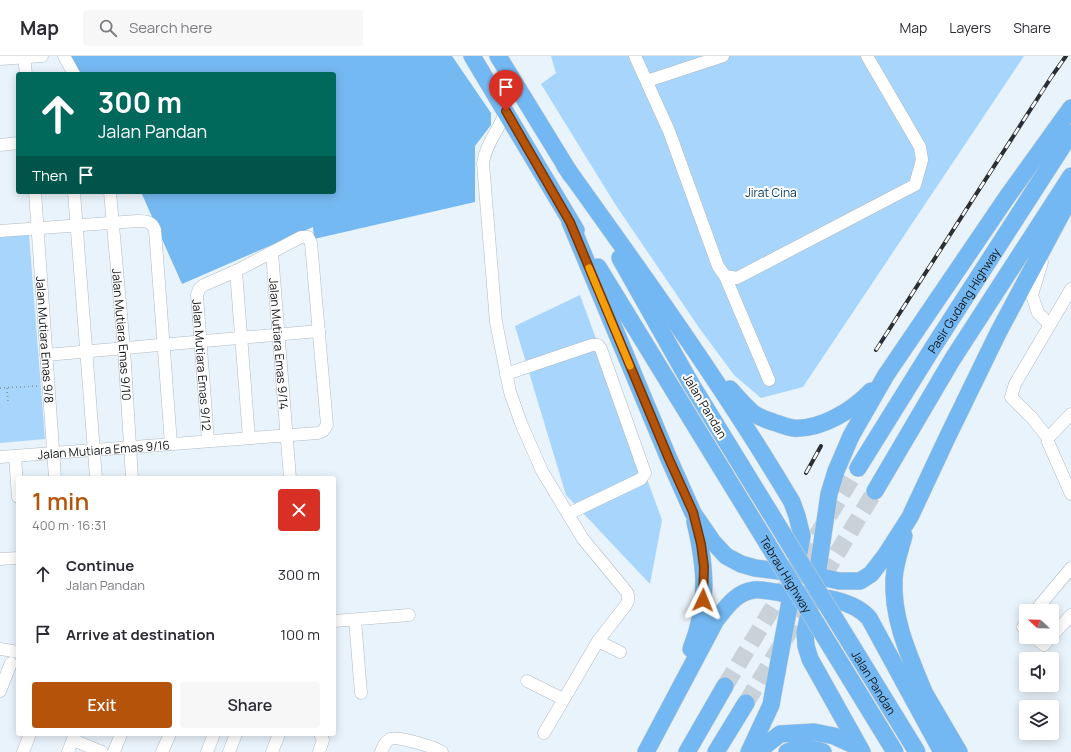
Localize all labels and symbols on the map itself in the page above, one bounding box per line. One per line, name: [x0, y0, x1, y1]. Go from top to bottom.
pin: [489, 70, 523, 111]
park label: Jirat Cina: [745, 184, 797, 201]
street label: Pasir Gudang Highway: [923, 244, 1004, 356]
street label: Jalan Mutiara Emas 9/10: [108, 268, 136, 401]
street label: Jalan Mutiara Emas 9/8: [32, 275, 58, 404]
street label: Jalan Mutiara Emas 9/14: [266, 277, 293, 410]
street label: Jalan Mutiara Emas 9/12: [189, 298, 216, 432]
street label: Jalan Pandan: [679, 370, 731, 442]
street label: Jalan Mutiara Emas 9/16: [37, 436, 170, 463]
street label: Tebrau Highway: [756, 533, 817, 617]
position arrow: [682, 579, 724, 621]
north arrow: [1019, 604, 1059, 644]
street label: Jalan Pandan: [848, 647, 900, 718]

